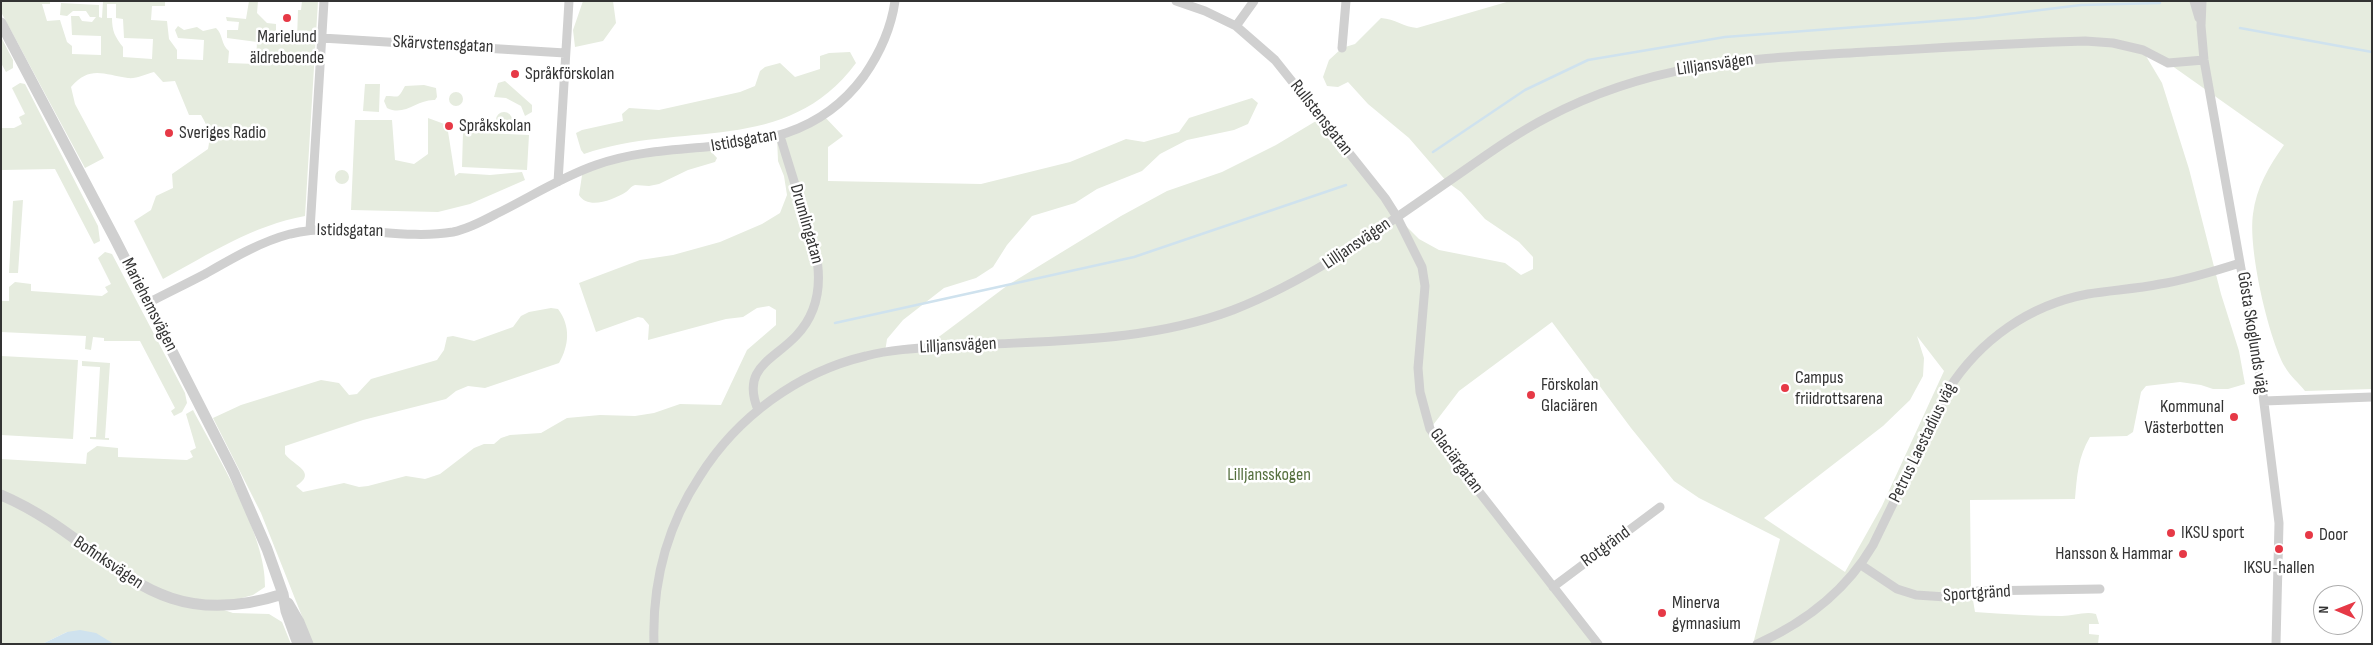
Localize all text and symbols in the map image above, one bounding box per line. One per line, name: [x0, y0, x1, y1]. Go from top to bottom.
marker: Marielund äldreboende: [281, 12, 293, 24]
place label: Marielund äldreboende: [250, 26, 324, 68]
street label: Skärvstensgatan: [392, 32, 494, 58]
street label: Lilljansvägen: [1675, 49, 1755, 81]
place label: Språkförskolan: [525, 63, 615, 85]
marker: Språkförskolan: [509, 68, 521, 80]
street label: Rullstensgatan: [1285, 76, 1357, 160]
place label: Språkskolan: [459, 115, 531, 137]
marker: Språkskolan: [443, 120, 455, 132]
place label: Sveriges Radio: [179, 122, 266, 144]
street label: Istidsgatan: [709, 125, 779, 157]
marker: Sveriges Radio: [163, 127, 175, 139]
street label: Drumlingatan: [784, 182, 828, 266]
street label: Lilljansvägen: [1319, 214, 1395, 274]
street label: Istidsgatan: [316, 220, 384, 242]
street label: Mariehemsvägen: [116, 255, 182, 355]
street label: Gösta Skoglunds väg: [2232, 270, 2272, 396]
street label: Lilljansvägen: [919, 333, 997, 359]
place label: Campus friidrottsarena: [1795, 367, 1883, 409]
place label: Förskolan Glaciären: [1541, 374, 1598, 416]
street label: Petrus Laestadius väg: [1885, 380, 1961, 506]
marker: Campus friidrottsarena: [1779, 382, 1791, 394]
marker: Förskolan Glaciären: [1525, 389, 1537, 401]
place label: Kommunal Västerbotten: [2145, 396, 2224, 438]
marker: Kommunal Västerbotten: [2228, 411, 2240, 423]
street label: Glaciärgatan: [1425, 424, 1487, 498]
park label: Lilljansskogen: [1227, 464, 1311, 486]
street label: Rotgränd: [1577, 522, 1635, 572]
place label: IKSU sport: [2181, 522, 2244, 544]
place label: Door: [2319, 524, 2348, 546]
marker: IKSU sport: [2165, 527, 2177, 539]
marker: Door: [2303, 529, 2315, 541]
street label: Bofinksvägen: [69, 532, 147, 594]
place label: Hansson & Hammar: [2055, 543, 2173, 565]
marker: IKSU-hallen: [2273, 543, 2285, 555]
marker: Hansson & Hammar: [2177, 548, 2189, 560]
place label: IKSU-hallen: [2243, 557, 2315, 579]
street label: Sportgränd: [1942, 581, 2012, 607]
north arrow: [2313, 585, 2363, 635]
place label: Minerva gymnasium: [1672, 592, 1741, 634]
text: N: [2315, 606, 2332, 614]
marker: Minerva gymnasium: [1656, 607, 1668, 619]

